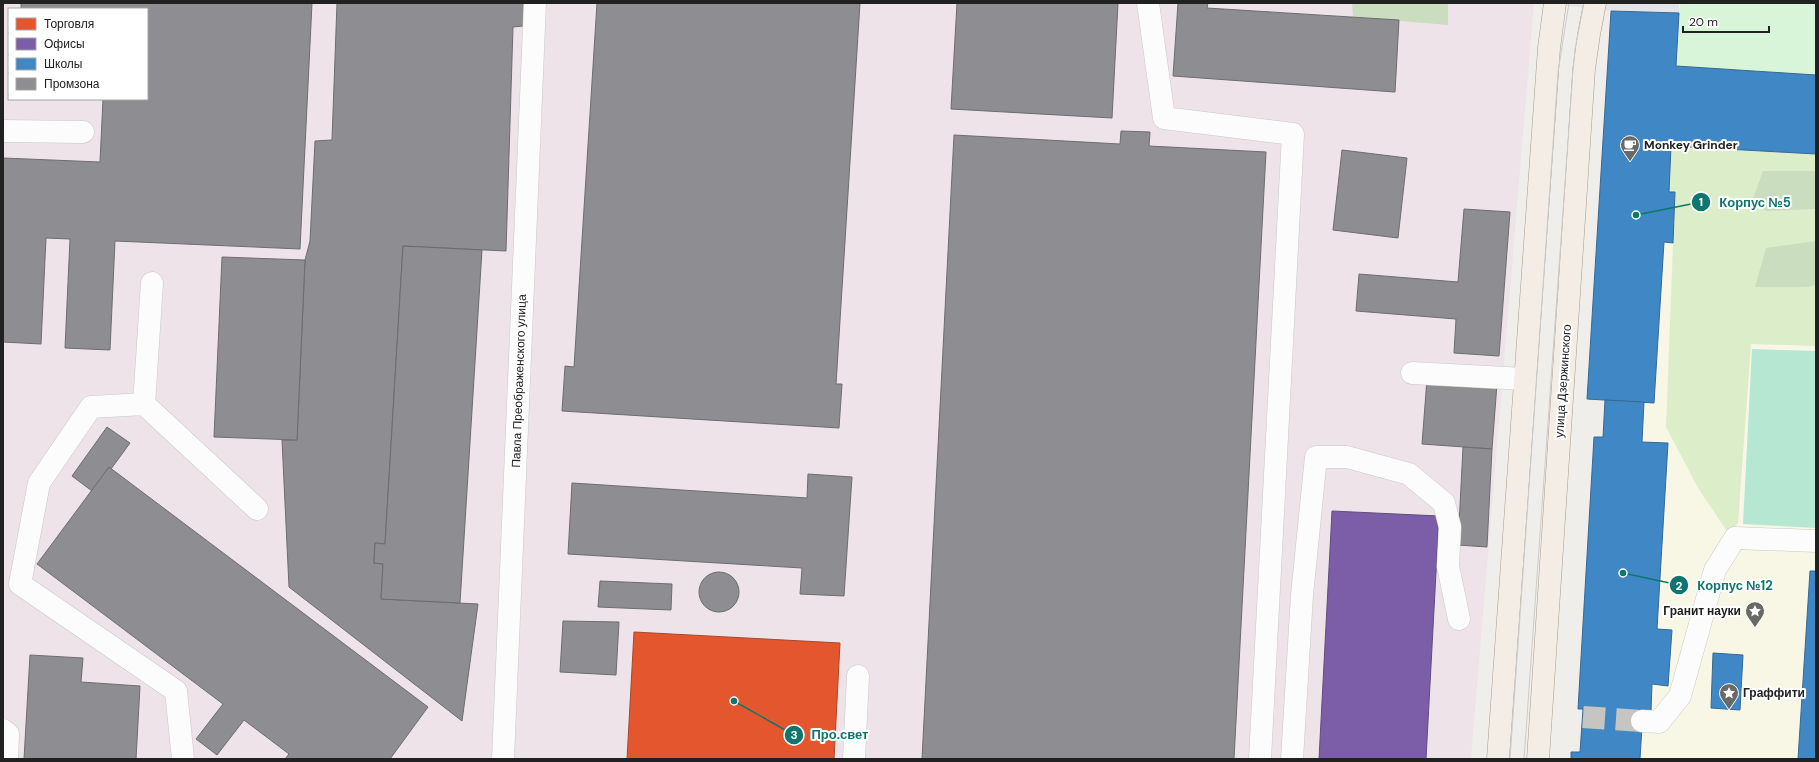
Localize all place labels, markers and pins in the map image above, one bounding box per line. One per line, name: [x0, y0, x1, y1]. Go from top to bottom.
cafe icon: Monkey Grinder: [1619, 134, 1641, 162]
place label: Monkey Grinder: [1644, 137, 1738, 153]
callout: Корпус №5: [1691, 190, 1798, 215]
callout: Корпус №12: [1669, 573, 1781, 598]
place icon: Гранит науки: [1744, 600, 1766, 628]
place label: Гранит науки: [1663, 603, 1741, 619]
place icon: Граффити: [1718, 682, 1740, 710]
place label: Граффити: [1743, 685, 1805, 701]
callout: Про.свет: [784, 722, 877, 747]

